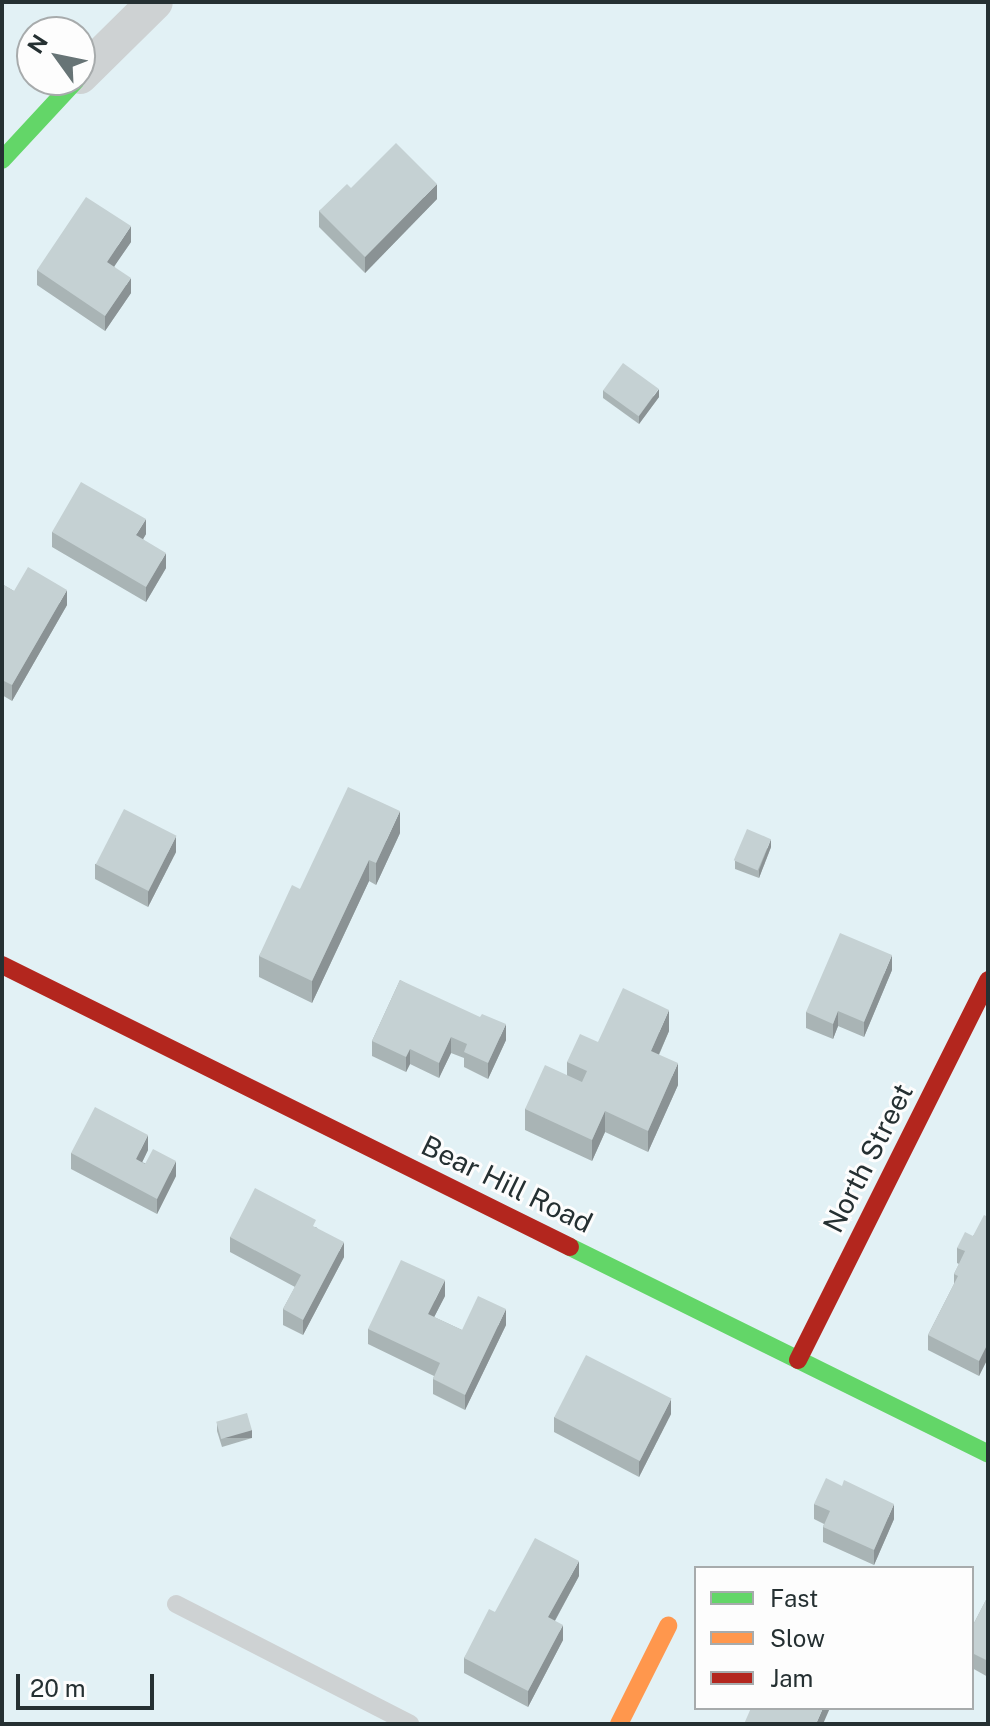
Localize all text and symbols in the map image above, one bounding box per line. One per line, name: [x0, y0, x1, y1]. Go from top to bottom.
north arrow: [16, 16, 96, 96]
text: N: [22, 30, 53, 58]
street label: North Street: [816, 1078, 920, 1238]
street label: Bear Hill Road: [416, 1128, 598, 1240]
legend: [694, 1566, 974, 1710]
text: Fast: [770, 1584, 818, 1612]
text: Slow: [770, 1624, 825, 1652]
scale bar: [20, 1658, 158, 1708]
text: Jam: [770, 1664, 813, 1692]
text: 20 m: [30, 1674, 86, 1702]

